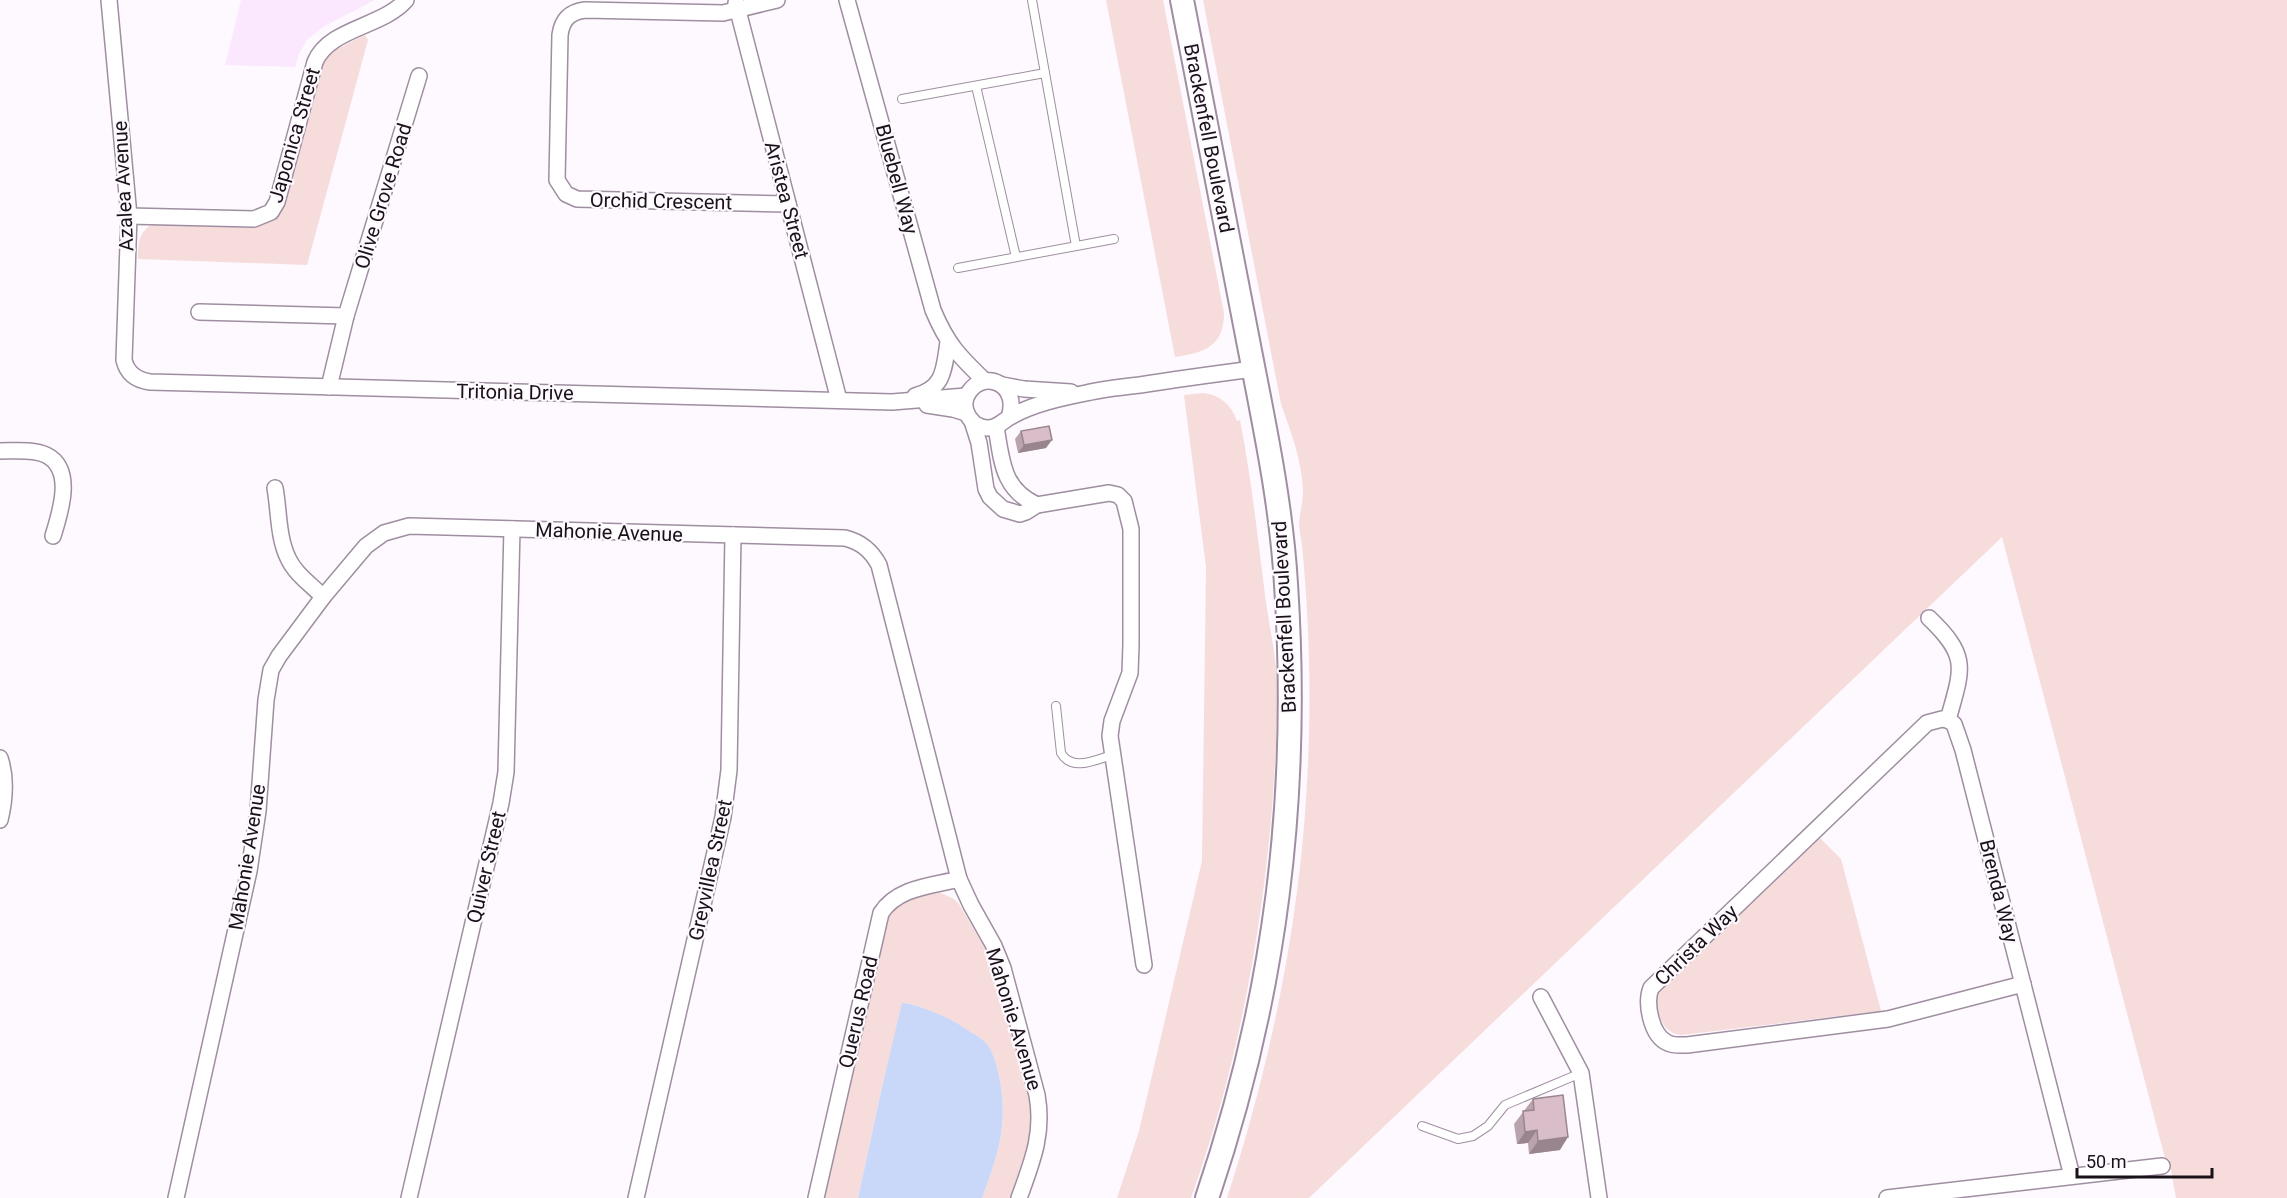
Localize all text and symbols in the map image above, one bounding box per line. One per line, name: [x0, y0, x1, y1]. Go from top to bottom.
street label: Brackenfell Boulevard: [1179, 41, 1239, 235]
street label: Japonica Street: [263, 65, 325, 205]
street label: Azalea Avenue: [108, 120, 138, 252]
street label: Olive Grove Road: [349, 120, 417, 272]
street label: Bluebell Way: [871, 121, 923, 237]
street label: Aristea Street: [760, 139, 814, 261]
street label: Orchid Crescent: [590, 188, 732, 214]
street label: Tritonia Drive: [456, 379, 574, 405]
street label: Mahonie Avenue: [535, 517, 683, 547]
street label: Brackenfell Boulevard: [1267, 520, 1301, 714]
street label: Mahonie Avenue: [224, 782, 270, 932]
street label: Greyvillea Street: [683, 797, 737, 943]
street label: Quiver Street: [461, 809, 511, 925]
street label: Brenda Way: [1975, 837, 2024, 946]
street label: Christa Way: [1650, 899, 1743, 990]
street label: Mahonie Avenue: [981, 945, 1047, 1093]
street label: Querus Road: [833, 954, 883, 1070]
scale bar: [2077, 1141, 2212, 1179]
text: 50 m: [2086, 1151, 2126, 1172]

